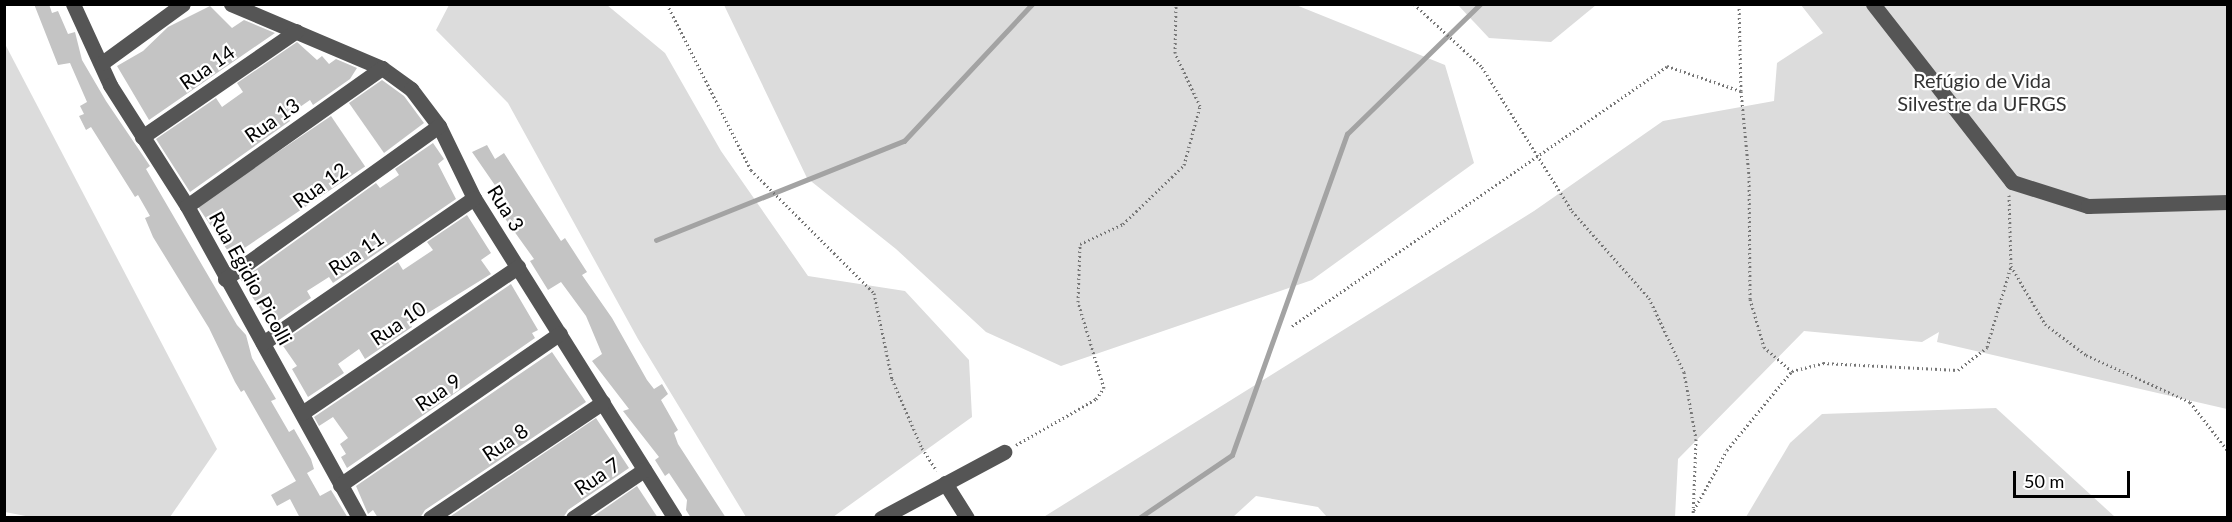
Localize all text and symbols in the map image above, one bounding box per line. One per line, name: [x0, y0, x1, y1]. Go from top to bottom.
street label: Rua 14: [175, 40, 239, 94]
park label: Refúgio de Vida Silvestre da UFRGS: [1897, 69, 2067, 116]
street label: Rua 13: [240, 93, 304, 147]
street label: Rua 12: [288, 157, 352, 213]
street label: Rua 3: [483, 180, 529, 236]
street label: Rua Egidio Picolli: [204, 207, 298, 349]
street label: Rua 11: [324, 226, 388, 280]
street label: Rua 10: [366, 296, 430, 350]
street label: Rua 9: [411, 368, 465, 416]
street label: Rua 8: [478, 418, 532, 466]
street label: Rua 7: [570, 452, 624, 500]
scale bar: [2016, 459, 2133, 497]
text: 50 m: [2024, 470, 2064, 492]

